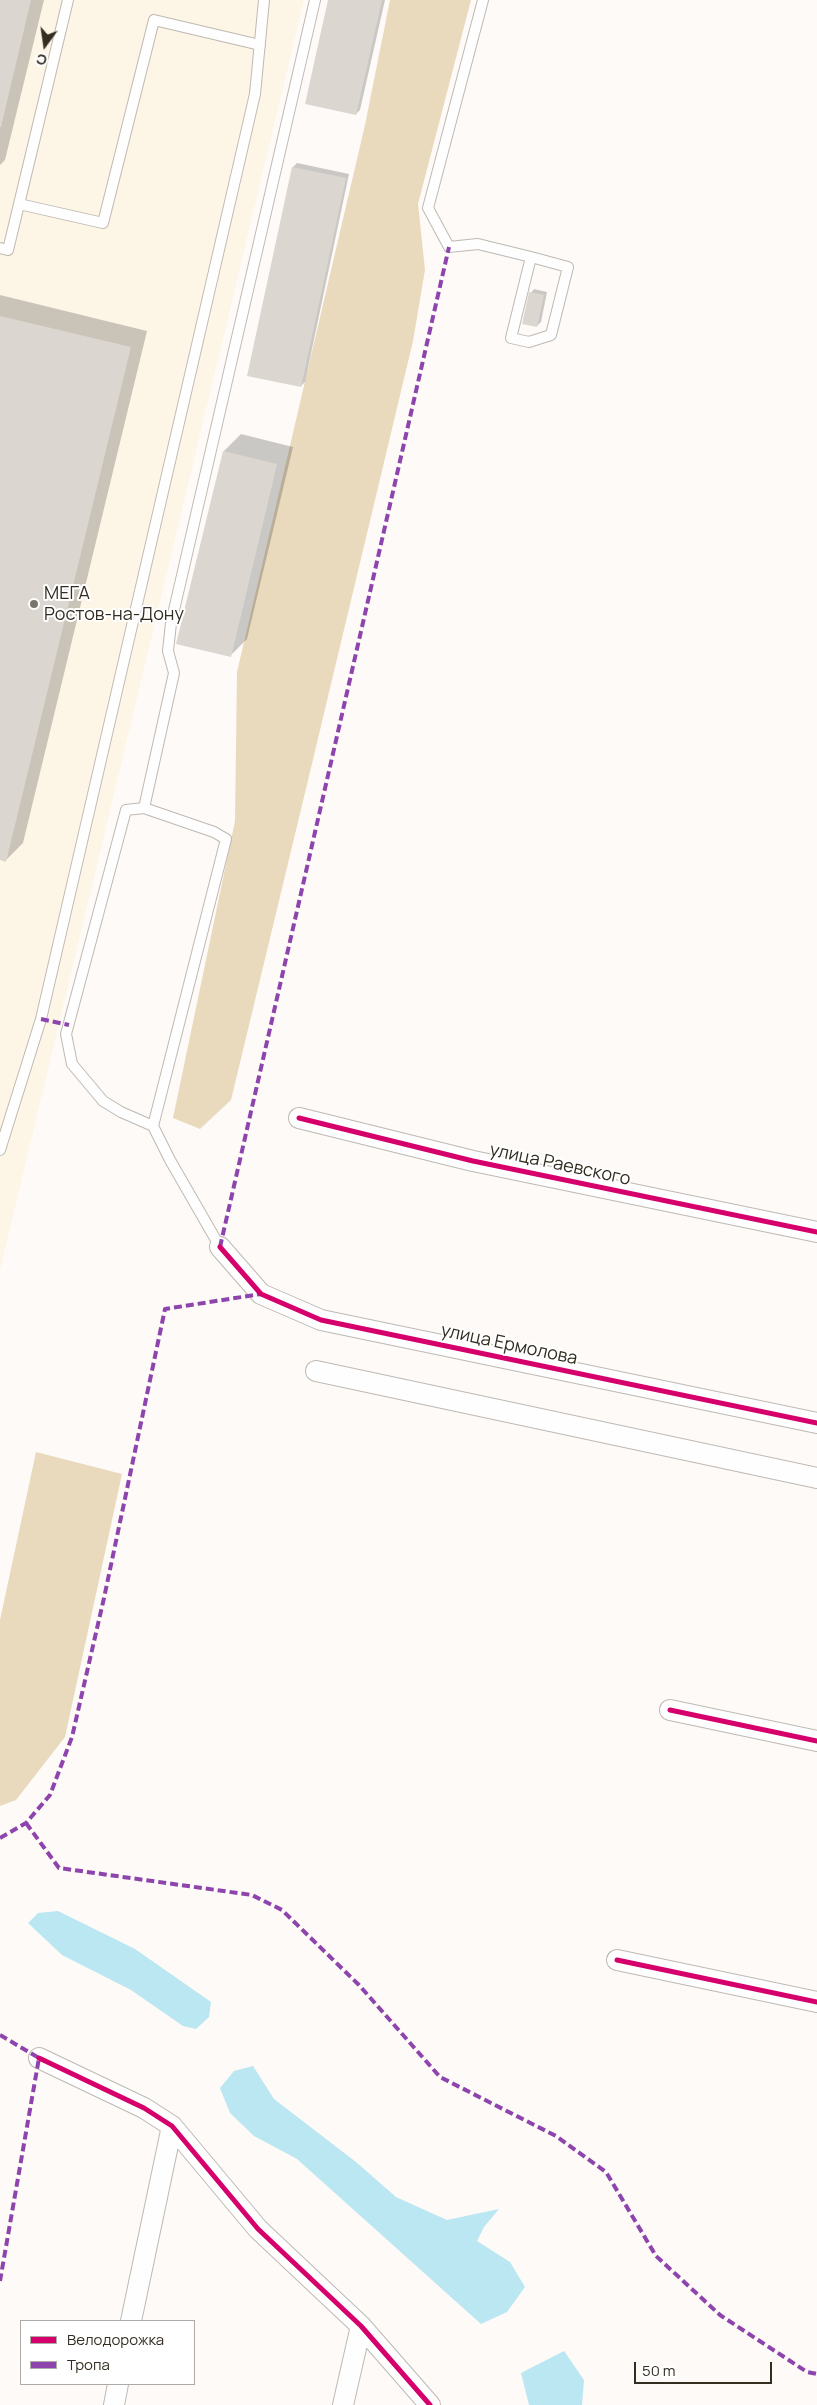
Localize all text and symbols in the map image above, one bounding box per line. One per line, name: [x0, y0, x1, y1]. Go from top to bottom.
north arrow: [20, 20, 70, 70]
text: С: [34, 50, 49, 71]
place label: МЕГА Ростов-на-Дону: [44, 583, 184, 626]
marker: МЕГА Ростов-на-Дону: [28, 598, 40, 610]
street label: улица Раевского: [487, 1140, 633, 1190]
street label: улица Ермолова: [439, 1320, 579, 1370]
legend: [20, 2320, 195, 2385]
text: Велодорожка: [67, 2329, 164, 2350]
scale bar: [637, 2352, 774, 2384]
text: Тропа: [67, 2354, 110, 2375]
text: 50 m: [642, 2360, 676, 2381]

